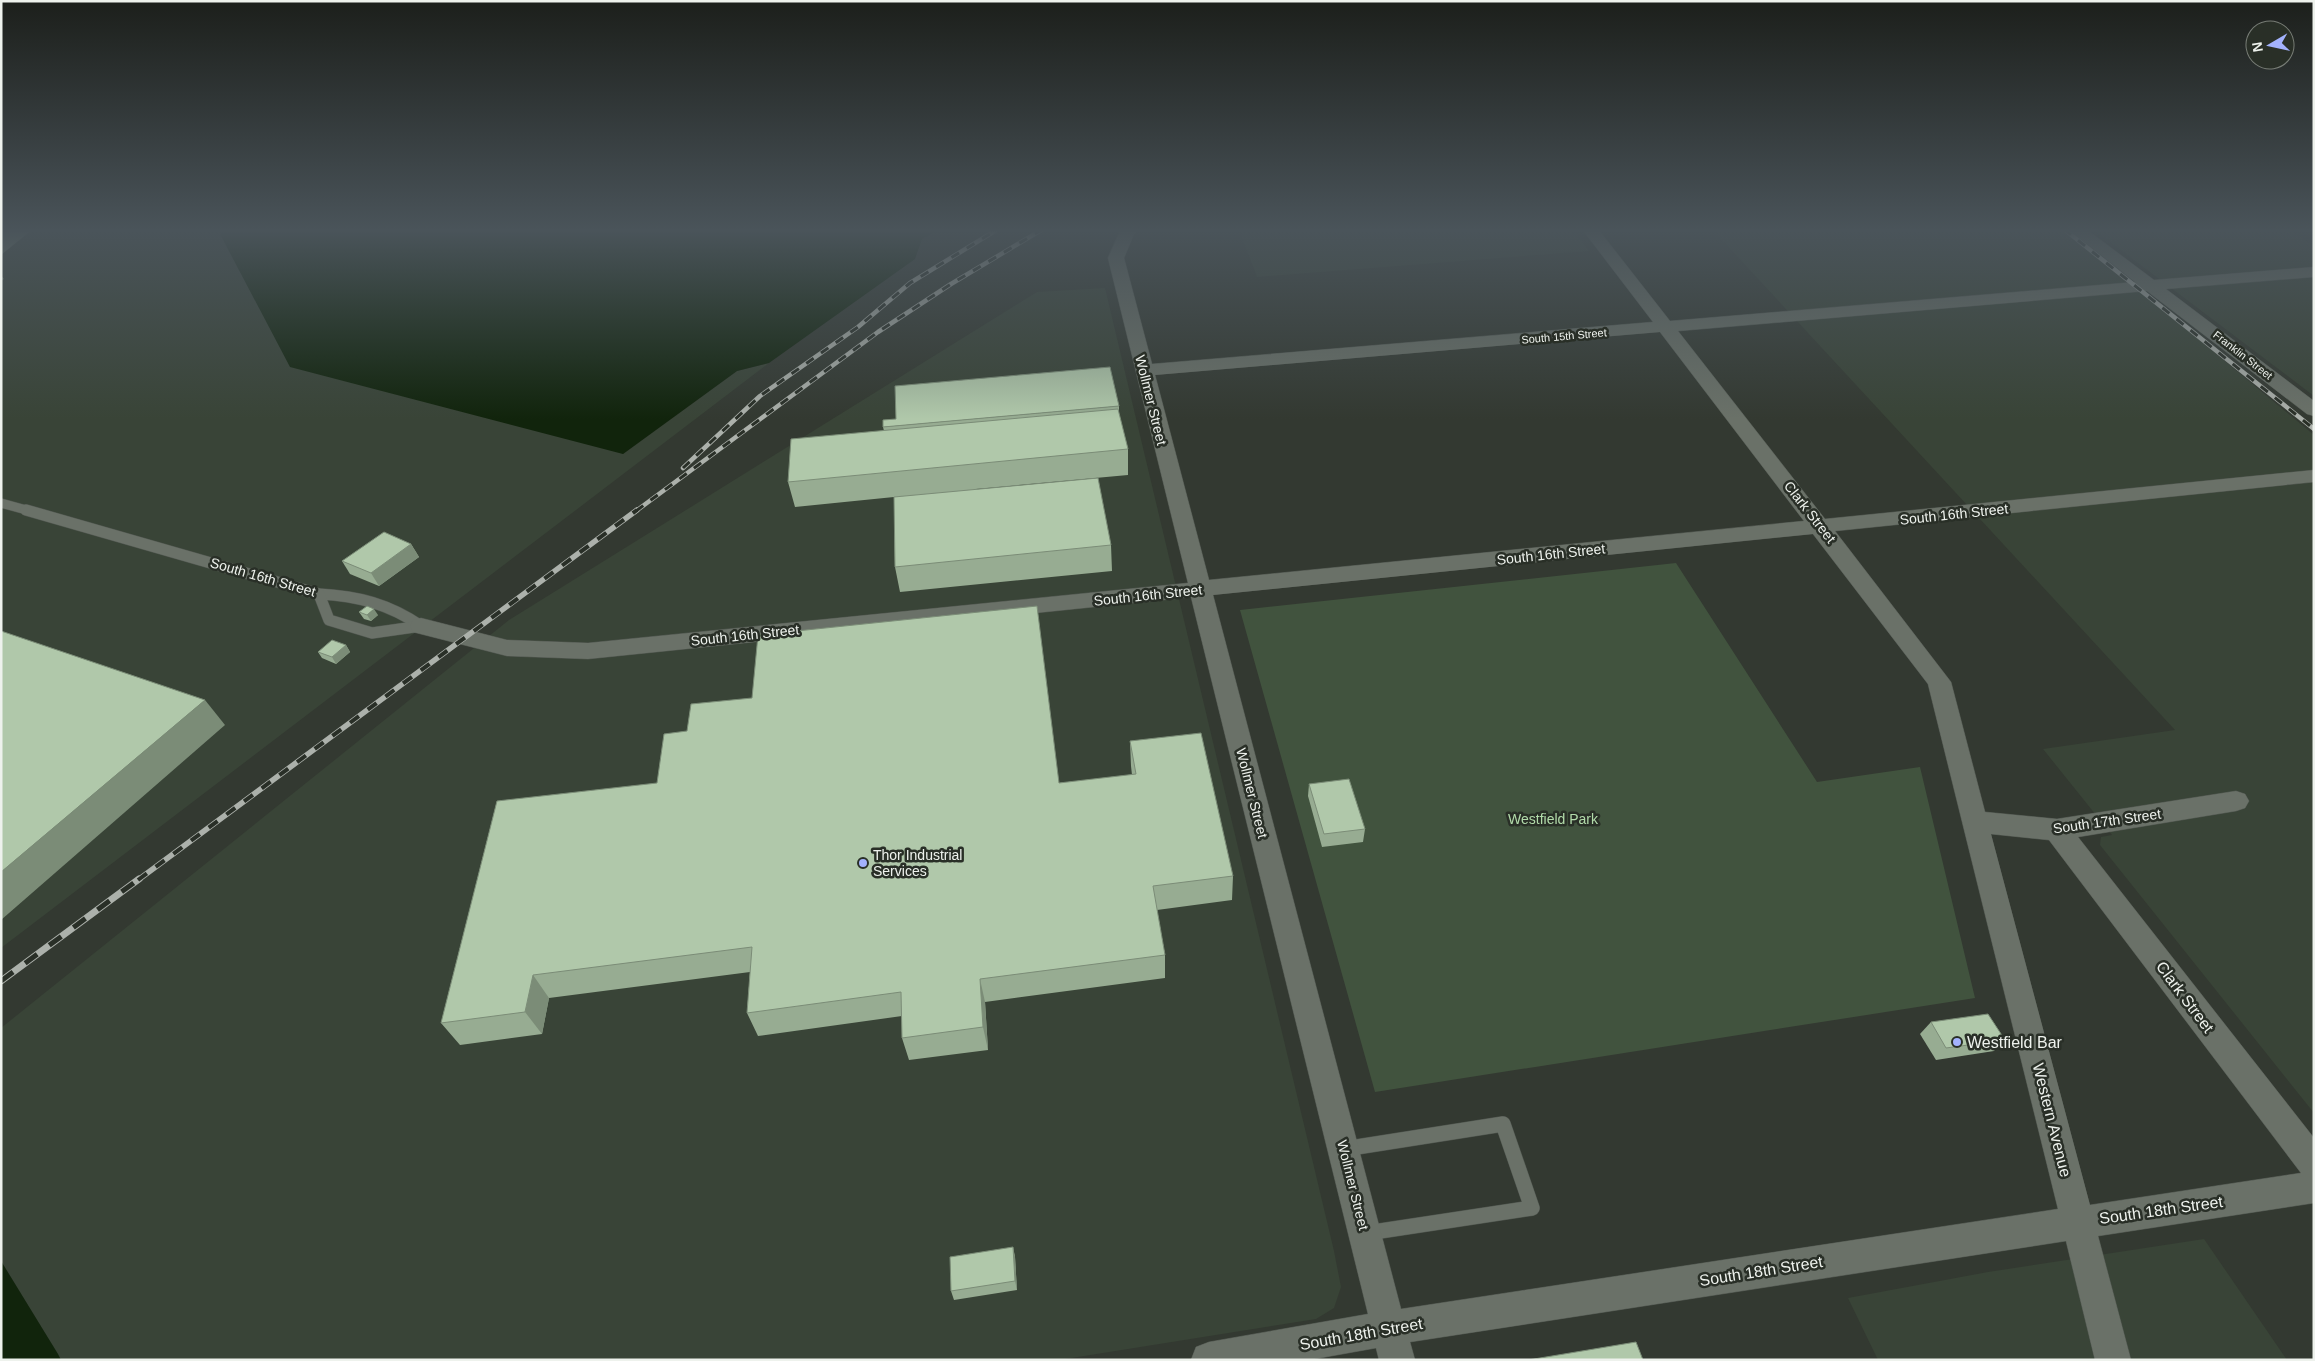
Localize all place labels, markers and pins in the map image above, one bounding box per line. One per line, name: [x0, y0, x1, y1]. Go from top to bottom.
place label: Thor Industrial Services: [873, 847, 962, 879]
marker: Thor Industrial Services: [857, 857, 869, 869]
place label: Westfield Bar: [1967, 1034, 2063, 1051]
marker: Westfield Bar: [1951, 1036, 1963, 1048]

